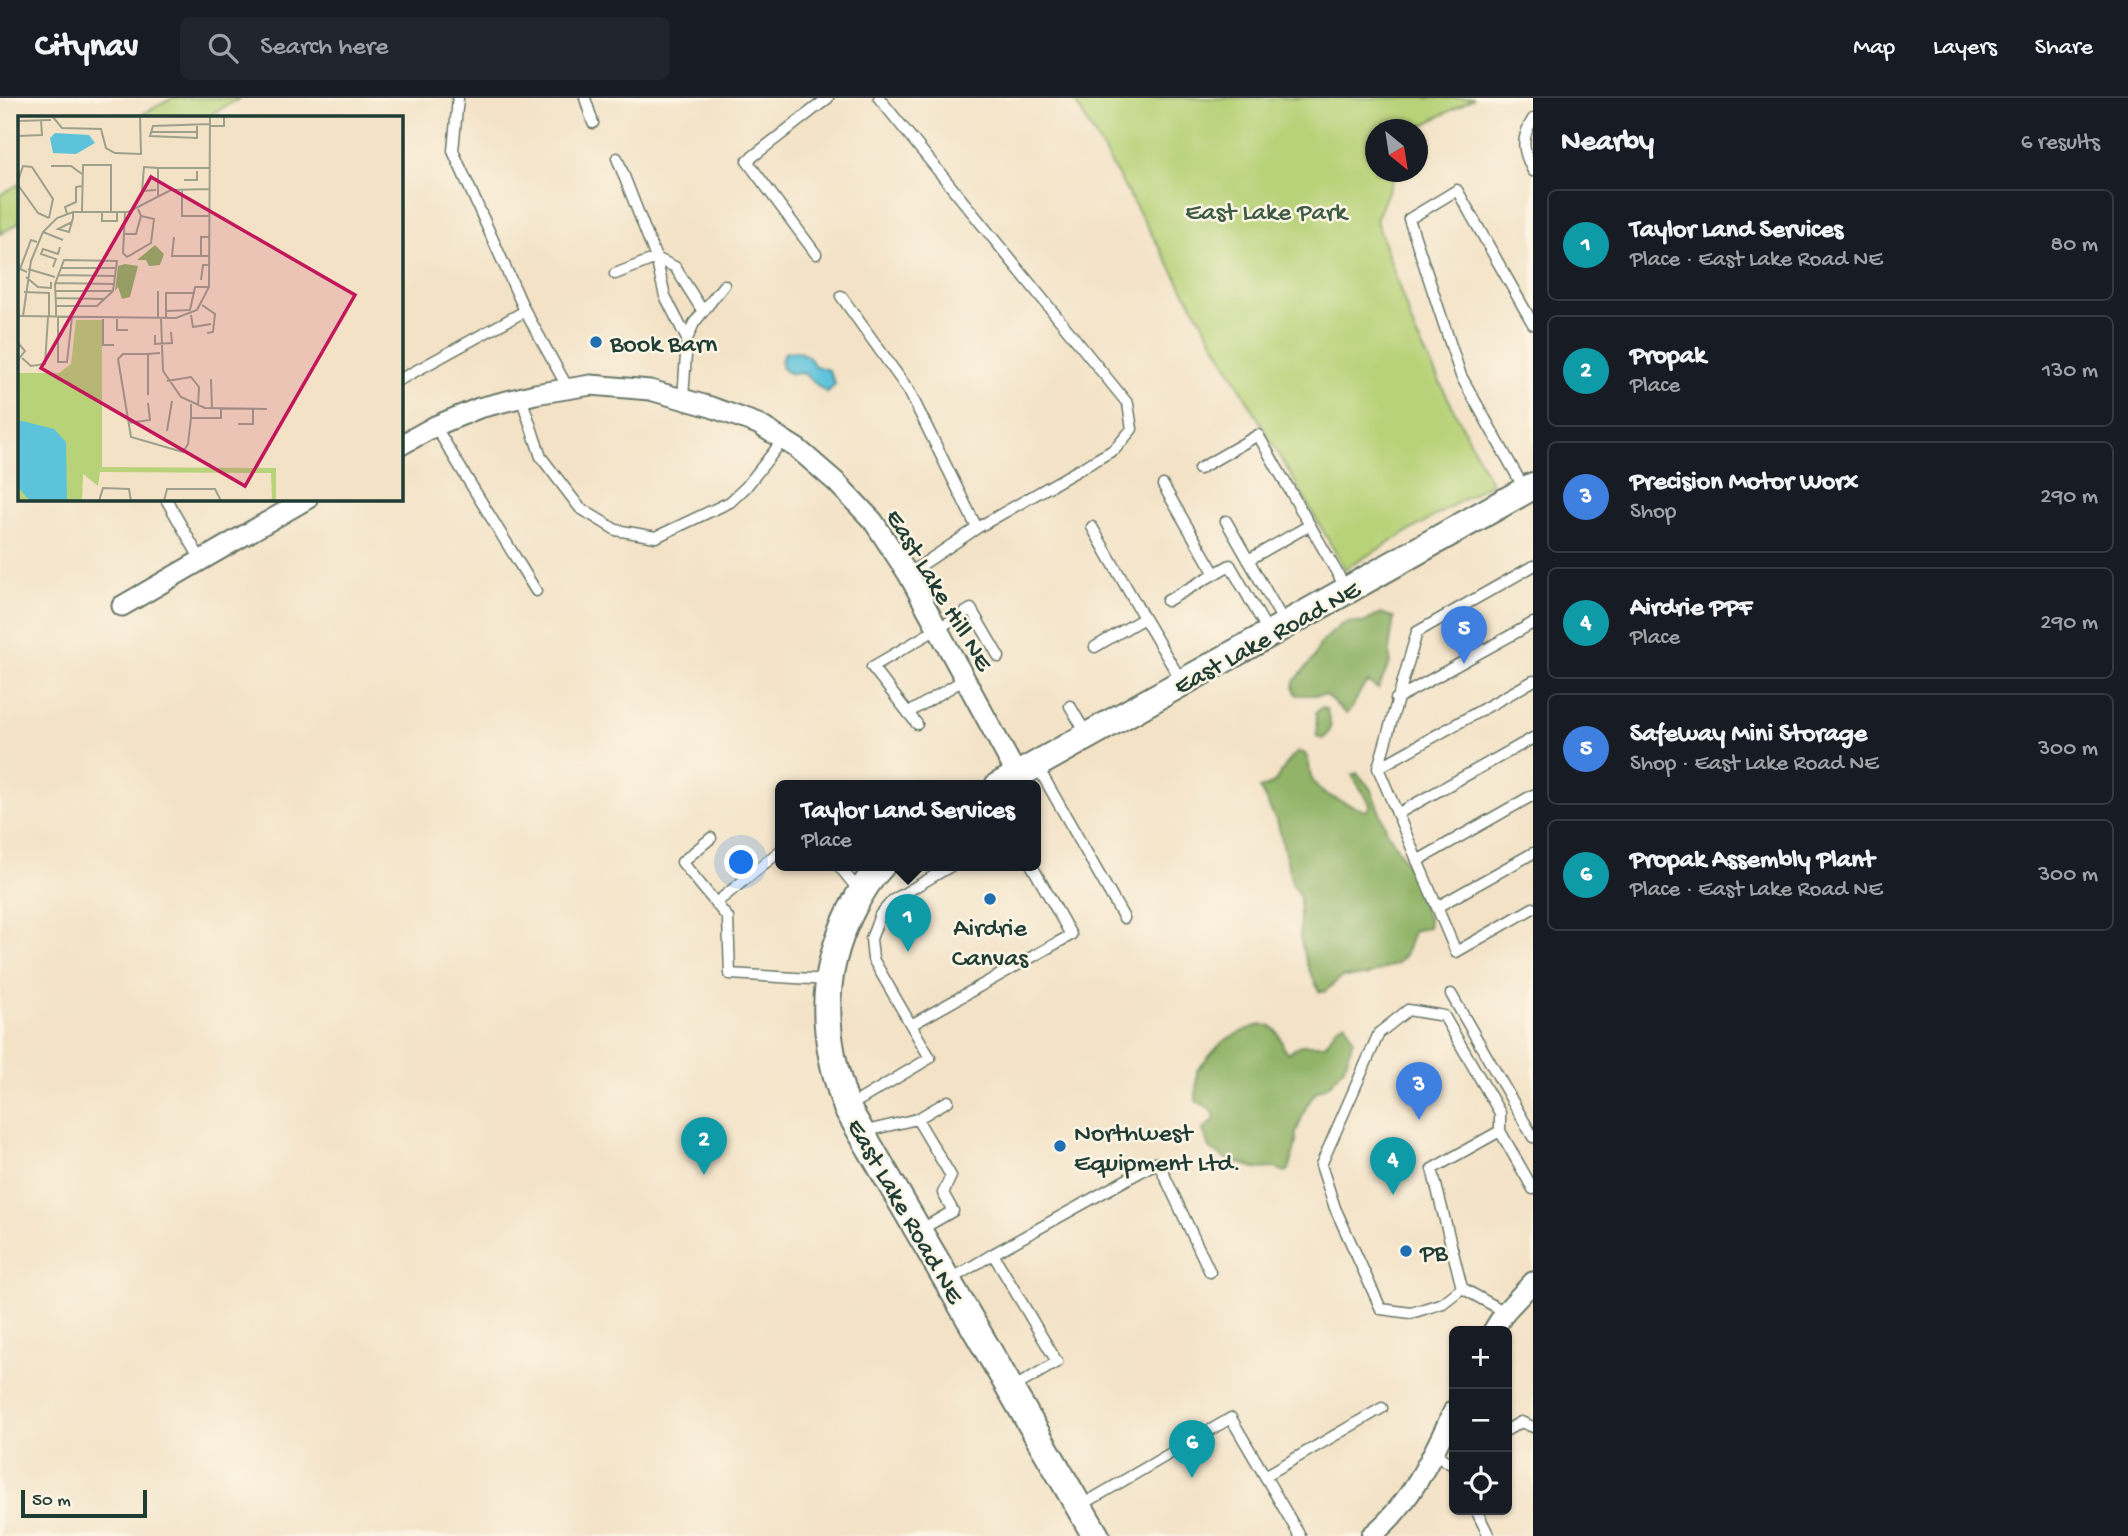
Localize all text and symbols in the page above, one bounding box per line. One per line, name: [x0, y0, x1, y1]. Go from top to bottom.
search box: [180, 17, 670, 80]
text: Citynav: [35, 29, 138, 67]
icon: search: [204, 29, 242, 67]
text: Search here: [260, 33, 388, 64]
text: Map: [1853, 34, 1895, 63]
text: Layers: [1933, 34, 1997, 63]
text: Share: [2035, 34, 2093, 63]
inset map: [18, 116, 402, 500]
north arrow: [1365, 119, 1428, 182]
text: Nearby: [1561, 126, 1654, 161]
text: 6 results: [2021, 130, 2100, 157]
park label: East Lake Park: [1185, 199, 1349, 230]
text: Taylor Land Services: [1630, 216, 1843, 247]
text: 1: [1581, 232, 1591, 259]
text: 80 m: [2051, 232, 2098, 259]
text: Place · East Lake Road NE: [1630, 247, 1883, 274]
place label: Book Barn: [609, 331, 718, 362]
marker: Book Barn: [588, 334, 604, 350]
text: Propak: [1630, 342, 1706, 373]
text: 2: [1580, 358, 1592, 385]
text: 130 m: [2042, 358, 2098, 385]
text: Place: [1630, 373, 1680, 400]
text: Precision Motor Worx: [1630, 468, 1858, 499]
text: 3: [1580, 484, 1592, 511]
text: 290 m: [2040, 484, 2098, 511]
text: Shop: [1630, 499, 1676, 526]
street label: East Lake Hill NE: [877, 505, 998, 679]
street label: East Lake Road NE: [1170, 576, 1367, 704]
text: Airdrie PPF: [1630, 594, 1752, 625]
pin: 5: [1441, 606, 1487, 664]
text: 4: [1581, 610, 1591, 637]
text: 290 m: [2040, 610, 2098, 637]
text: Place: [1630, 625, 1680, 652]
text: Safeway Mini Storage: [1630, 720, 1867, 751]
text: 5: [1580, 736, 1592, 763]
text: 300 m: [2038, 736, 2098, 763]
text: Shop · East Lake Road NE: [1630, 751, 1879, 778]
popup: [775, 780, 1041, 871]
text: Taylor Land Services: [801, 797, 1015, 828]
text: Place: [801, 828, 852, 855]
your location: [724, 845, 758, 879]
text: Propak Assembly Plant: [1630, 846, 1874, 877]
text: 6: [1580, 862, 1592, 889]
text: 300 m: [2038, 862, 2098, 889]
text: Place · East Lake Road NE: [1630, 877, 1883, 904]
marker: Airdrie Canvas: [982, 891, 998, 907]
pin: 1: [885, 894, 931, 952]
place label: Airdrie Canvas: [952, 915, 1030, 976]
pin: 3: [1396, 1062, 1442, 1120]
street label: East Lake Road NE: [838, 1114, 969, 1311]
pin: 2: [681, 1117, 727, 1175]
place label: Northwest Equipment Ltd.: [1074, 1120, 1241, 1181]
pin: 4: [1370, 1137, 1416, 1195]
marker: Northwest Equipment Ltd.: [1052, 1138, 1068, 1154]
place label: PB: [1419, 1240, 1448, 1271]
marker: PB: [1398, 1243, 1414, 1259]
map controls: [1449, 1326, 1512, 1515]
button: +: [1449, 1326, 1512, 1389]
button: −: [1449, 1389, 1512, 1452]
pin: 6: [1169, 1420, 1215, 1478]
button: locate: [1449, 1452, 1512, 1515]
scale bar: [21, 1487, 147, 1519]
text: 50 m: [32, 1490, 71, 1513]

